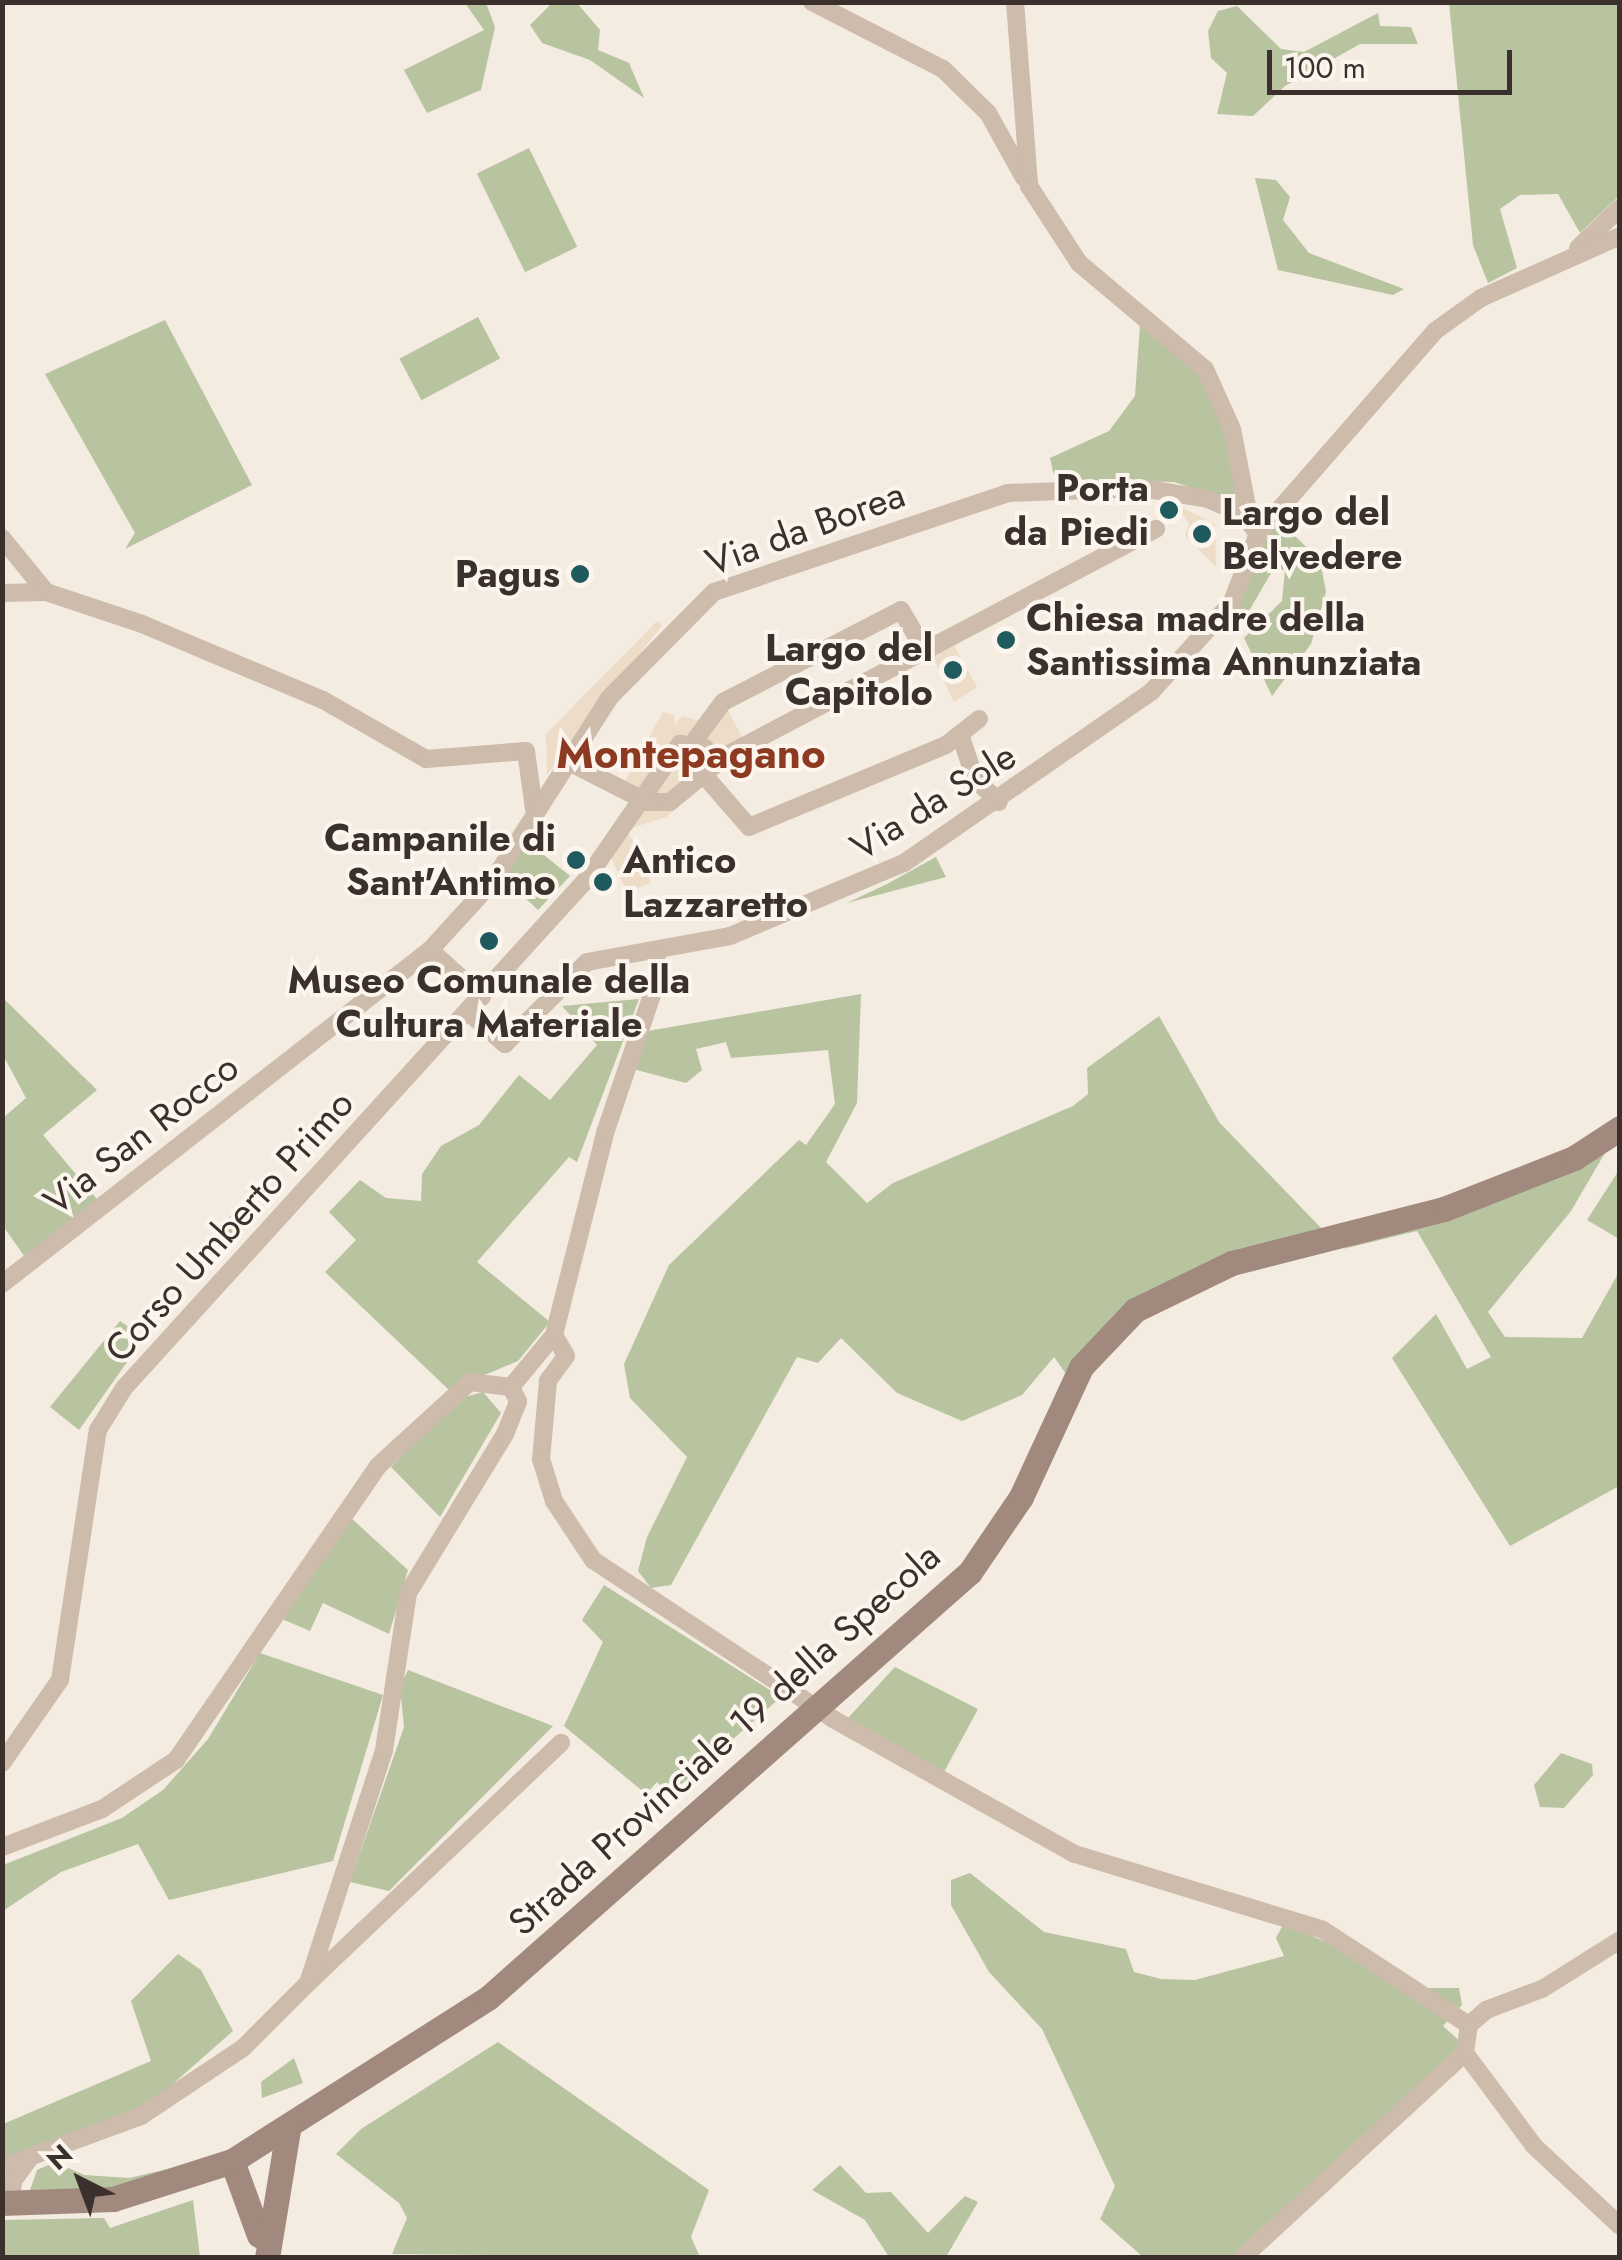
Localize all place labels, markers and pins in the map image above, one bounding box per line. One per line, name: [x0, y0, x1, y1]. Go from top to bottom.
place label: Porta da Piedi: [1004, 465, 1149, 554]
place label: Largo del Belvedere: [1222, 489, 1403, 578]
marker: Porta da Piedi: [1158, 499, 1180, 521]
marker: Largo del Belvedere: [1191, 523, 1213, 545]
place label: Pagus: [455, 551, 560, 597]
marker: Pagus: [569, 563, 591, 585]
place label: Chiesa madre della Santissima Annunziata: [1026, 595, 1422, 684]
place label: Largo del Capitolo: [765, 625, 933, 714]
marker: Chiesa madre della Santissima Annunziata: [995, 629, 1017, 651]
marker: Largo del Capitolo: [942, 659, 964, 681]
place label: Campanile di Sant'Antimo: [324, 815, 556, 904]
place label: Antico Lazzaretto: [623, 837, 808, 926]
marker: Campanile di Sant'Antimo: [565, 849, 587, 871]
marker: Antico Lazzaretto: [592, 871, 614, 893]
marker: Museo Comunale della Cultura Materiale: [478, 930, 500, 952]
place label: Museo Comunale della Cultura Materiale: [288, 957, 690, 1046]

